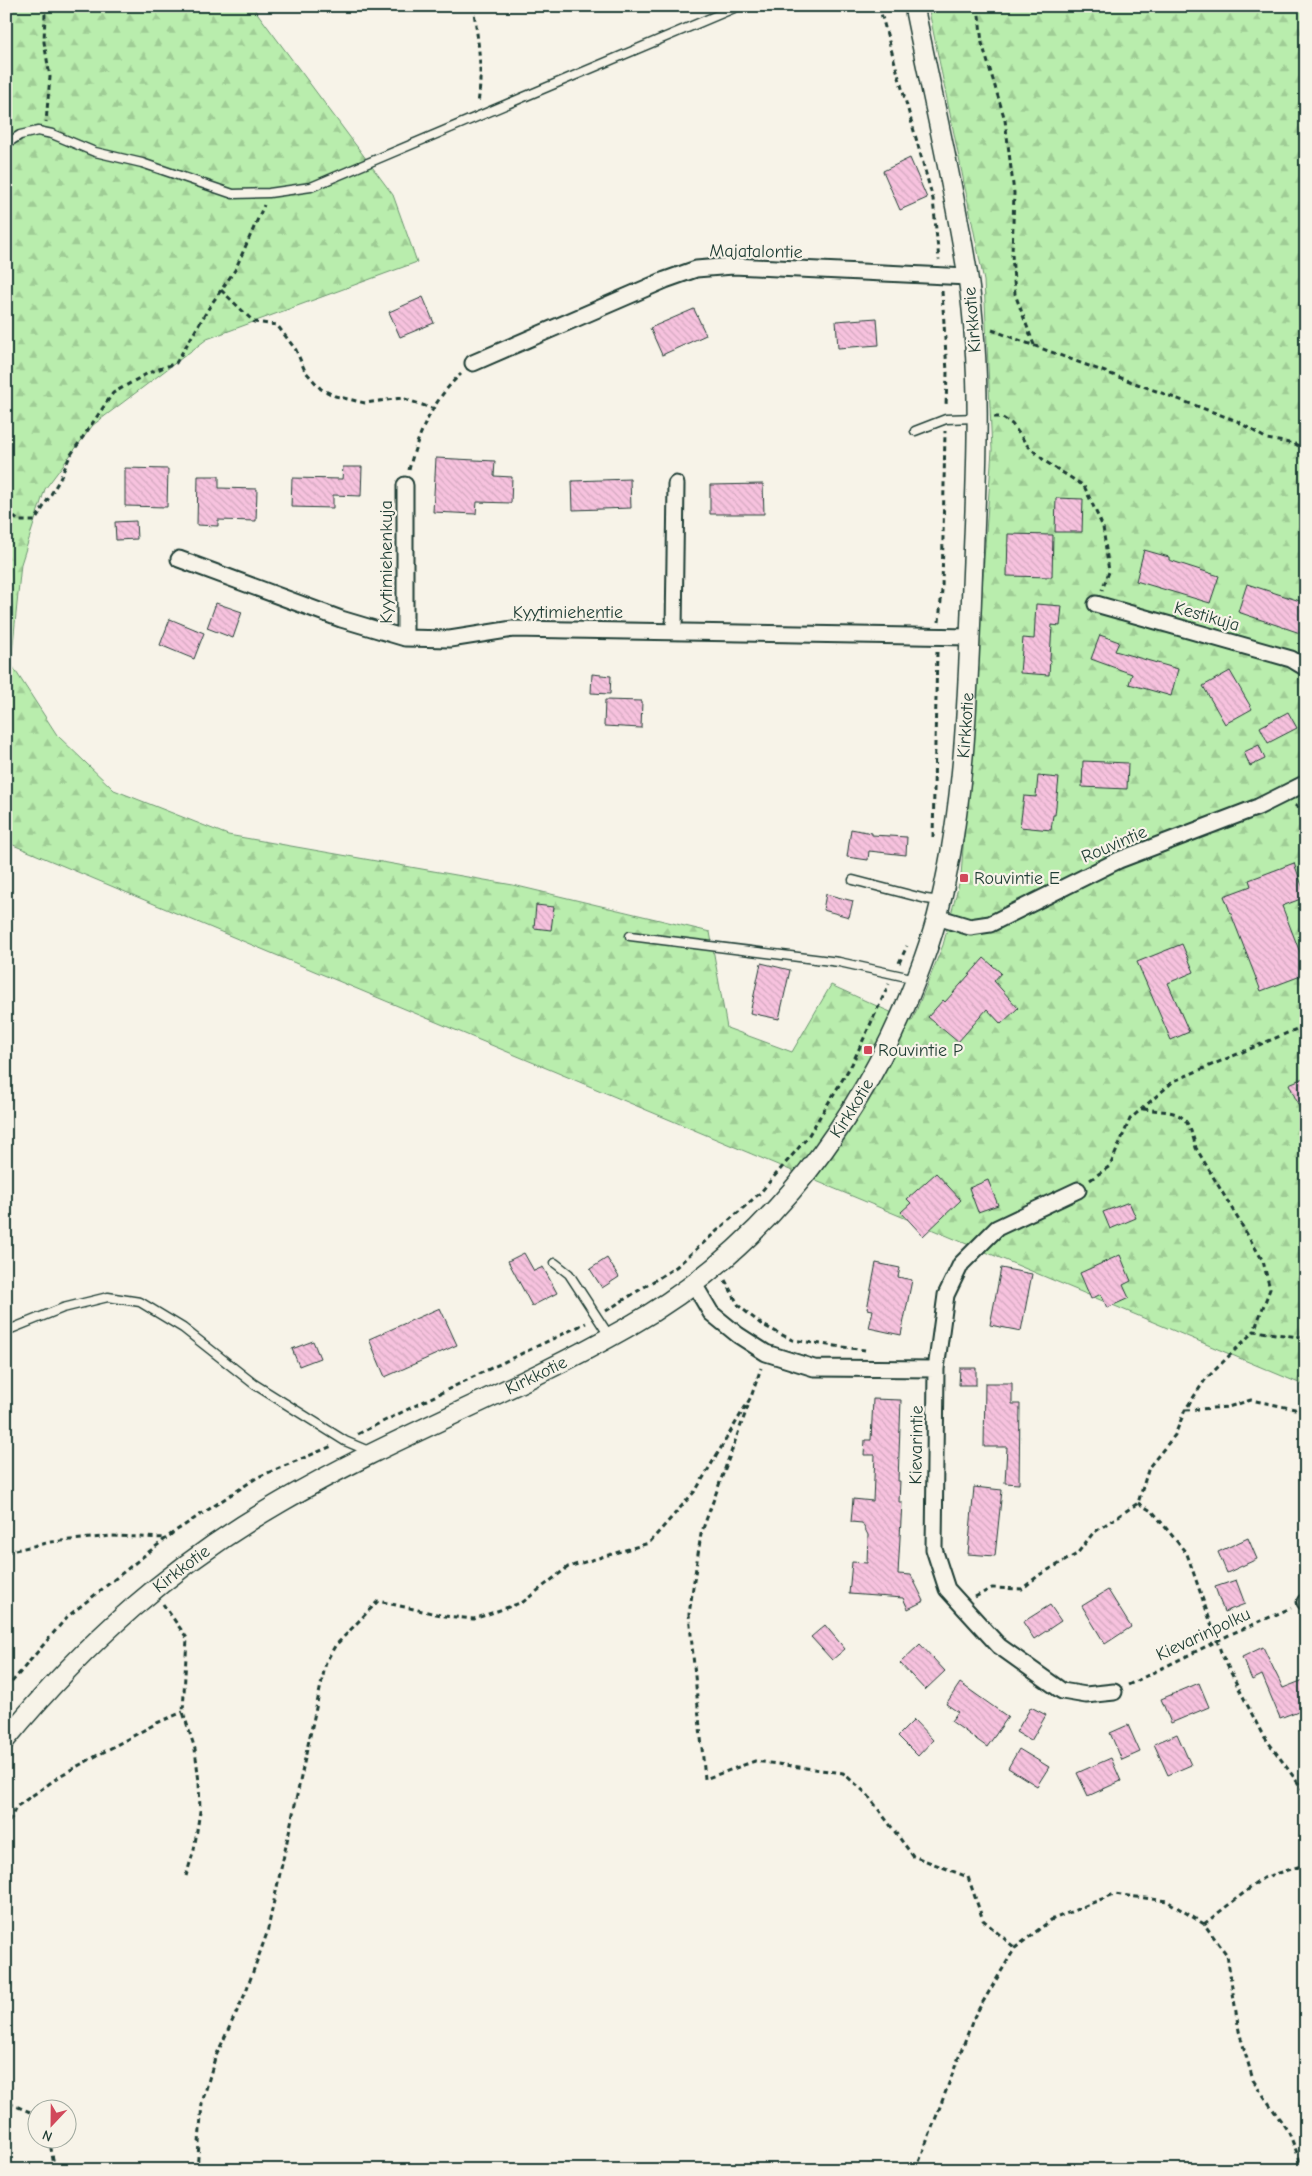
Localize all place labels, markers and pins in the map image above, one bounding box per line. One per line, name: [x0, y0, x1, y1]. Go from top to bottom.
place label: Rouvintie E: [974, 868, 1060, 889]
marker: Rouvintie E: [958, 872, 970, 884]
place label: Rouvintie P: [878, 1040, 963, 1061]
marker: Rouvintie P: [862, 1044, 874, 1056]

